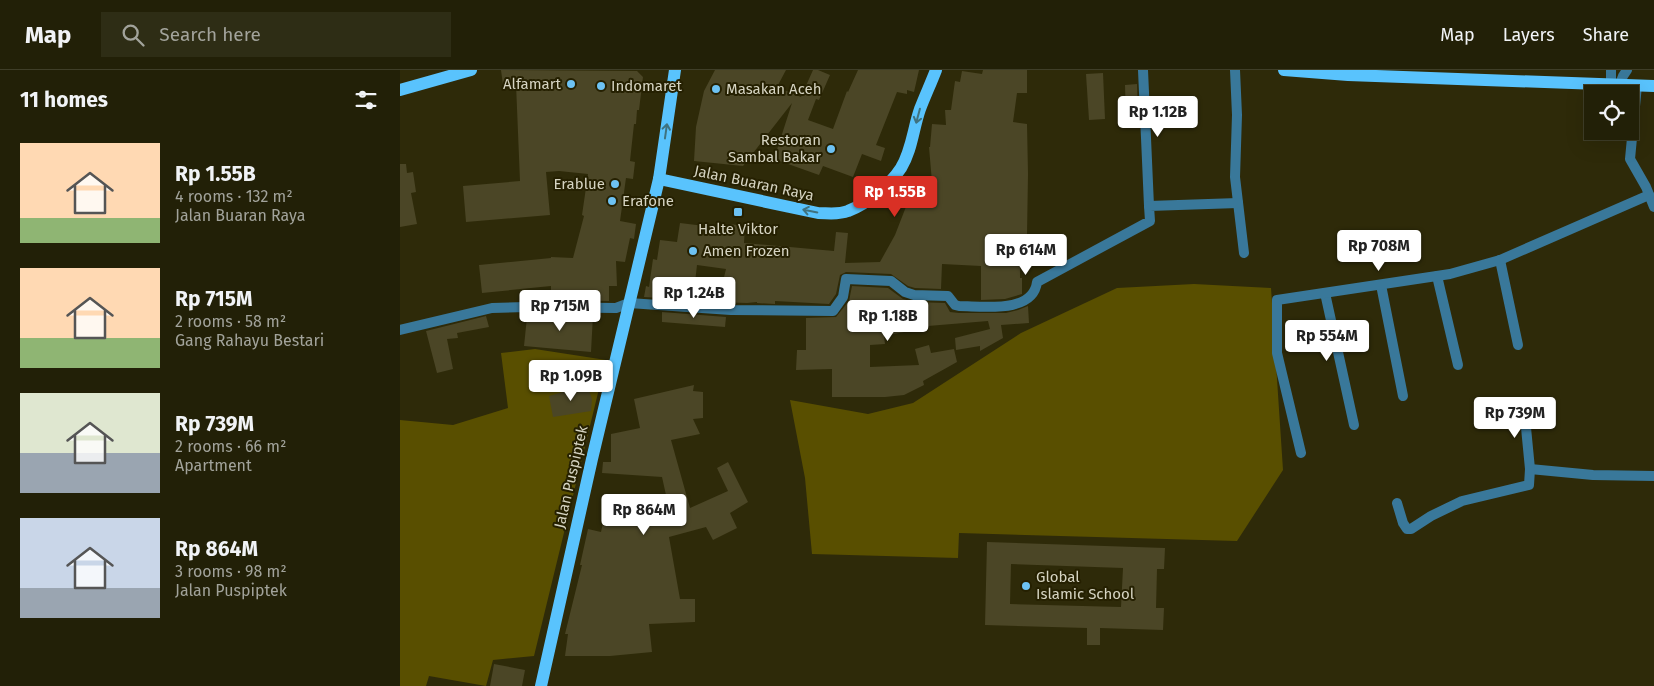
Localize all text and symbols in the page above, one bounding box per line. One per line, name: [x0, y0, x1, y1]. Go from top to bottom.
search box: [101, 12, 451, 57]
text: Map: [25, 21, 71, 49]
icon: search: [119, 21, 147, 49]
text: Search here: [159, 23, 261, 46]
text: Map: [1440, 24, 1475, 46]
text: Layers: [1503, 24, 1555, 46]
text: Share: [1583, 24, 1629, 46]
place label: Alfamart: [503, 75, 562, 93]
place label: Indomaret: [611, 77, 682, 95]
marker: Alfamart: [565, 78, 577, 90]
marker: Indomaret: [595, 80, 607, 92]
place label: Masakan Aceh: [726, 80, 822, 98]
marker: Masakan Aceh: [710, 83, 722, 95]
map controls: [1584, 85, 1639, 140]
button: locate: [1584, 85, 1639, 140]
icon: filters: [352, 86, 380, 114]
text: 11 homes: [20, 87, 108, 113]
pin: Rp 1.12B: [1106, 96, 1210, 138]
text: Rp 1.12B: [1129, 102, 1187, 121]
one-way arrow: [913, 108, 923, 124]
one-way arrow: [662, 123, 672, 139]
place label: Restoran Sambal Bakar: [728, 131, 821, 166]
marker: Restoran Sambal Bakar: [825, 143, 837, 155]
text: Rp 1.55B: [175, 161, 256, 187]
street label: Jalan Buaran Raya: [692, 161, 816, 205]
icon: home: [60, 163, 120, 223]
place label: Erablue: [553, 175, 605, 193]
pin: Rp 1.55B: [843, 176, 947, 218]
marker: Erablue: [609, 178, 621, 190]
text: Rp 1.55B: [864, 182, 926, 201]
text: 4 rooms · 132 m²: [175, 187, 293, 206]
place label: Erafone: [622, 192, 674, 210]
marker: Erafone: [606, 195, 618, 207]
text: Jalan Buaran Raya: [175, 206, 305, 225]
marker: Halte Viktor: [732, 206, 744, 218]
one-way arrow: [802, 206, 818, 215]
place label: Halte Viktor: [698, 220, 778, 238]
pin: Rp 708M: [1333, 230, 1425, 272]
pin: Rp 614M: [980, 234, 1072, 276]
text: Rp 708M: [1348, 236, 1410, 255]
text: Rp 614M: [996, 240, 1056, 259]
place label: Amen Frozen: [703, 242, 790, 260]
marker: Amen Frozen: [687, 245, 699, 257]
pin: Rp 1.24B: [642, 276, 746, 319]
text: Rp 1.24B: [663, 283, 725, 302]
text: Rp 715M: [175, 286, 253, 312]
icon: home: [60, 288, 120, 348]
pin: Rp 715M: [514, 290, 606, 332]
text: Rp 715M: [530, 296, 590, 315]
pin: Rp 1.18B: [836, 300, 940, 342]
text: Rp 1.18B: [858, 306, 918, 325]
text: 2 rooms · 58 m²: [175, 312, 286, 331]
pin: Rp 554M: [1281, 320, 1373, 362]
text: Rp 554M: [1296, 326, 1358, 345]
text: Gang Rahayu Bestari: [175, 331, 324, 350]
pin: Rp 1.09B: [519, 360, 623, 402]
text: Rp 1.09B: [540, 366, 602, 385]
pin: Rp 739M: [1469, 396, 1561, 439]
text: Rp 739M: [1485, 403, 1545, 422]
text: Rp 739M: [175, 411, 254, 437]
icon: home: [60, 413, 120, 473]
street label: Jalan Puspiptek: [550, 424, 592, 530]
text: 2 rooms · 66 m²: [175, 437, 286, 456]
text: Apartment: [175, 456, 252, 475]
pin: Rp 864M: [598, 494, 690, 536]
text: Rp 864M: [612, 500, 676, 519]
text: Rp 864M: [175, 536, 258, 562]
icon: home: [60, 538, 120, 598]
text: 3 rooms · 98 m²: [175, 562, 287, 581]
place label: Global Islamic School: [1036, 568, 1135, 603]
marker: Global Islamic School: [1020, 580, 1032, 592]
text: Jalan Puspiptek: [175, 581, 287, 600]

